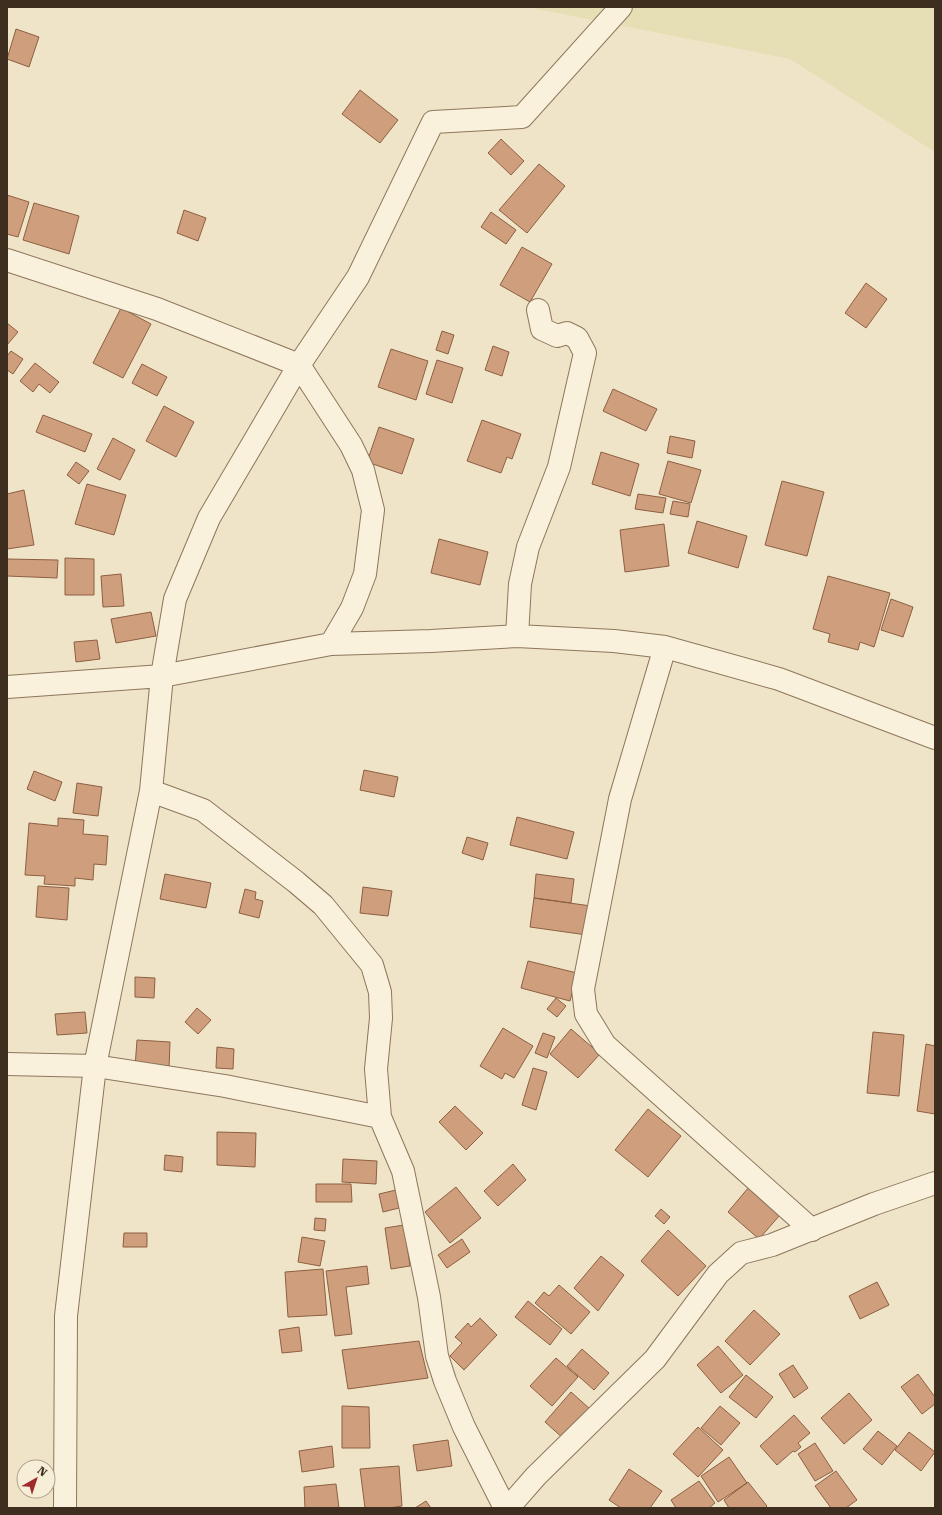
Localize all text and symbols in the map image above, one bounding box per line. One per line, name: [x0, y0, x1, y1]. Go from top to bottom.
north arrow: [16, 1459, 56, 1499]
text: N: [35, 1464, 50, 1480]

